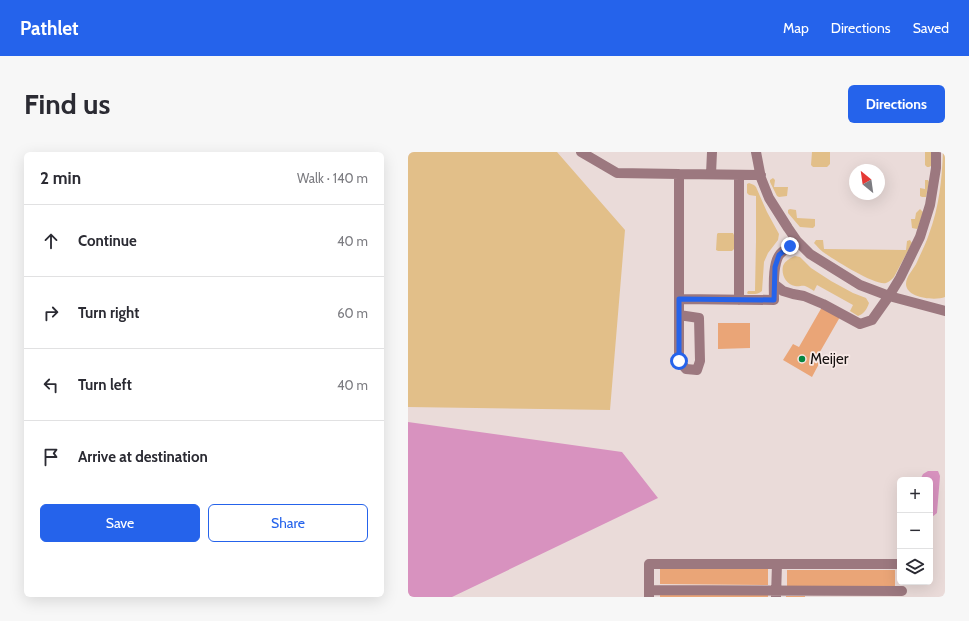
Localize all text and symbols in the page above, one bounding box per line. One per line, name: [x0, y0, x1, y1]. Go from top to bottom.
text: Pathlet: [20, 17, 79, 40]
text: Map: [783, 19, 809, 37]
text: Directions: [831, 19, 891, 37]
text: Saved: [913, 19, 949, 37]
button: Directions: [848, 85, 945, 123]
text: Find us: [24, 87, 110, 121]
north arrow: [849, 164, 885, 200]
text: 2 min: [40, 168, 81, 188]
text: Walk · 140 m: [297, 170, 368, 186]
icon: ahead: [40, 230, 62, 252]
text: Continue: [78, 232, 137, 250]
text: 40 m: [337, 233, 368, 249]
route end: [781, 237, 799, 255]
icon: right: [40, 302, 62, 324]
text: Turn right: [78, 304, 139, 322]
text: 60 m: [337, 305, 368, 321]
place label: Meijer: [810, 350, 849, 368]
route start: [670, 352, 688, 370]
marker: Meijer: [797, 354, 807, 364]
icon: left: [40, 374, 62, 396]
text: Turn left: [78, 376, 132, 394]
text: 40 m: [337, 377, 368, 393]
icon: arrive: [40, 446, 62, 468]
text: Arrive at destination: [78, 448, 208, 466]
map controls: [897, 477, 933, 585]
button: +: [897, 477, 933, 513]
button: Save: [40, 504, 200, 542]
button: Share: [208, 504, 368, 542]
button: −: [897, 513, 933, 549]
button: layers: [897, 549, 933, 585]

